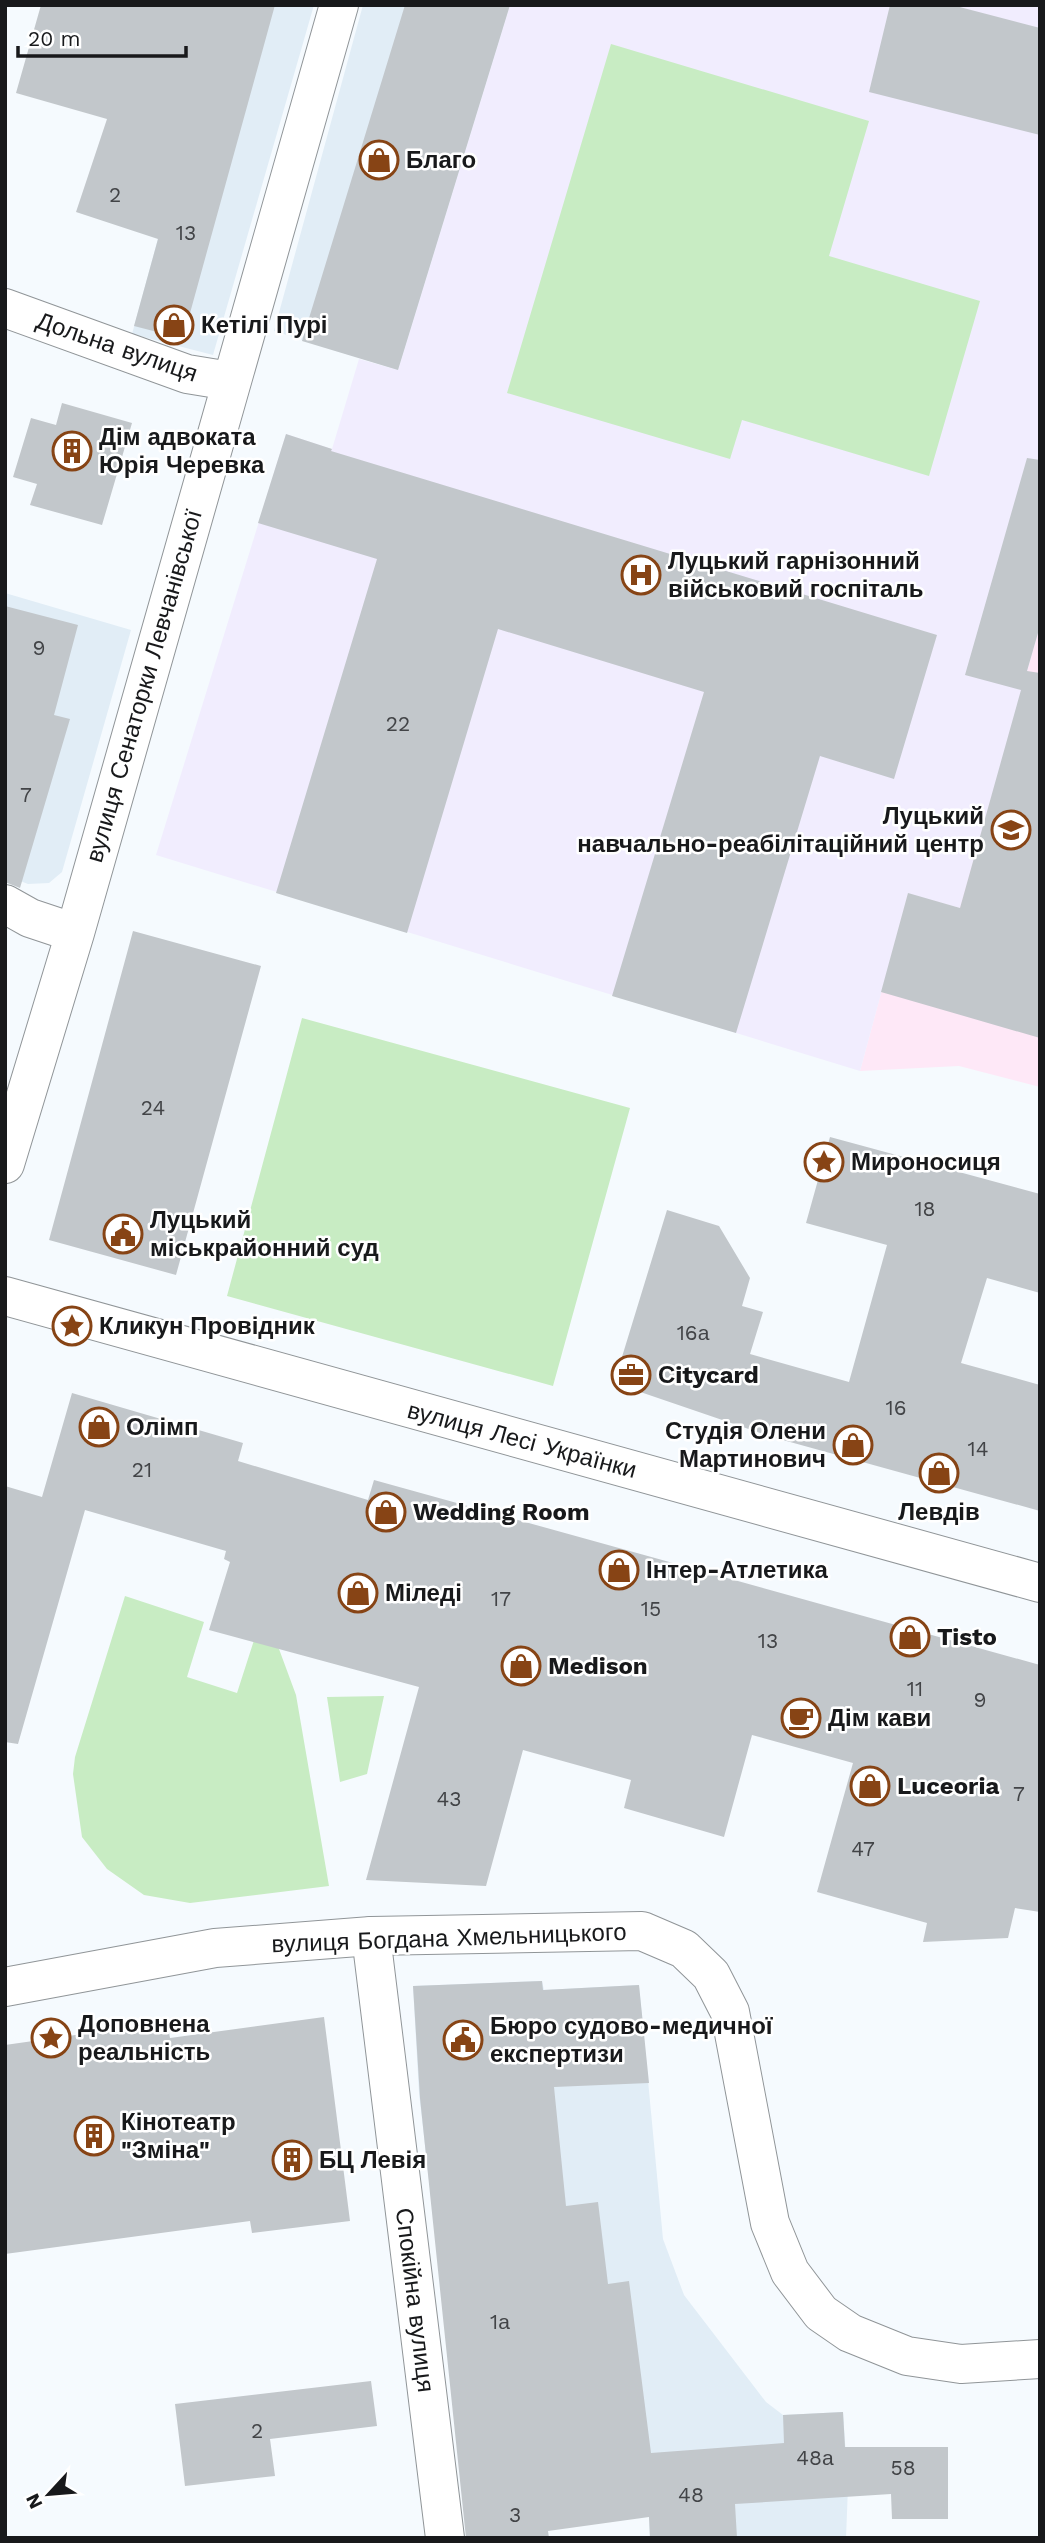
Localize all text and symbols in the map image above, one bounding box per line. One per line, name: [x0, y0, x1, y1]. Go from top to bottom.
scale bar: [18, 14, 186, 58]
text: 20 m: [28, 26, 80, 51]
shop icon: Благо: [358, 139, 400, 181]
place label: Благо: [406, 146, 476, 174]
house number: 2: [109, 182, 121, 207]
house number: 13: [176, 220, 196, 245]
shop icon: Кетілі Пурі: [153, 304, 195, 346]
street label: Дольна вулиця: [33, 306, 201, 388]
place label: Кетілі Пурі: [201, 311, 328, 339]
place label: Дім адвоката Юрія Черевка: [99, 423, 265, 479]
building icon: Дім адвоката Юрія Черевка: [51, 430, 93, 472]
street label: вулиця Сенаторки Левчанівської: [80, 506, 208, 865]
place label: Луцький гарнізонний військовий госпіталь: [668, 547, 923, 603]
hospital icon: Луцький гарнізонний військовий госпіталь: [620, 554, 662, 596]
house number: 9: [33, 635, 45, 660]
house number: 22: [386, 711, 410, 736]
house number: 7: [20, 782, 32, 807]
place label: Луцький навчально-реабілітаційний центр: [577, 802, 984, 858]
school or university icon: Луцький навчально-реабілітаційний центр: [990, 809, 1032, 851]
house number: 24: [141, 1095, 165, 1120]
place icon: Мироносиця: [803, 1141, 845, 1183]
place label: Мироносиця: [851, 1148, 1001, 1176]
house number: 18: [914, 1196, 936, 1221]
place label: Луцький міськрайонний суд: [150, 1206, 379, 1262]
public building icon: Луцький міськрайонний суд: [102, 1213, 144, 1255]
place icon: Кликун Провідник: [51, 1305, 93, 1347]
place label: Кликун Провідник: [99, 1312, 316, 1340]
house number: 16а: [677, 1320, 710, 1345]
office icon: Сitycard: [610, 1354, 652, 1396]
place label: Сitycard: [658, 1361, 759, 1389]
house number: 16: [886, 1395, 906, 1420]
street label: вулиця Лесі Українки: [404, 1396, 640, 1484]
shop icon: Олімп: [78, 1406, 120, 1448]
place label: Олімп: [126, 1413, 199, 1441]
place label: Студія Олени Мартинович: [665, 1417, 826, 1473]
shop icon: Студія Олени Мартинович: [832, 1424, 874, 1466]
house number: 14: [967, 1436, 989, 1461]
shop icon: Левдів: [918, 1452, 960, 1494]
house number: 21: [132, 1457, 152, 1482]
shop icon: Wedding Room: [365, 1491, 407, 1533]
place label: Wedding Room: [413, 1498, 590, 1526]
place label: Левдів: [898, 1498, 980, 1526]
shop icon: Інтер-Атлетика: [598, 1549, 640, 1591]
place label: Інтер-Атлетика: [646, 1556, 829, 1584]
shop icon: Міледі: [337, 1572, 379, 1614]
place label: Міледі: [385, 1579, 462, 1607]
house number: 17: [491, 1586, 511, 1611]
house number: 15: [641, 1596, 661, 1621]
shop icon: Tisto: [889, 1616, 931, 1658]
place label: Tisto: [937, 1623, 997, 1651]
house number: 13: [758, 1628, 778, 1653]
shop icon: Medison: [500, 1645, 542, 1687]
place label: Medison: [548, 1652, 648, 1680]
house number: 11: [907, 1676, 923, 1701]
house number: 9: [974, 1687, 986, 1712]
cafe icon: Дім кави: [780, 1697, 822, 1739]
place label: Дім кави: [828, 1704, 931, 1732]
shop icon: Luceoria: [849, 1765, 891, 1807]
place label: Luceoria: [897, 1772, 999, 1800]
house number: 7: [1013, 1781, 1025, 1806]
house number: 43: [436, 1786, 462, 1811]
house number: 47: [851, 1836, 875, 1861]
street label: вулиця Богдана Хмельницького: [271, 1918, 627, 1958]
place label: Доповнена реальність: [78, 2010, 210, 2066]
place label: Бюро судово-медичної експертизи: [490, 2012, 774, 2068]
place icon: Доповнена реальність: [30, 2017, 72, 2059]
public building icon: Бюро судово-медичної експертизи: [442, 2019, 484, 2061]
place label: Кінотеатр "Зміна": [121, 2108, 236, 2164]
building icon: Кінотеатр "Зміна": [73, 2115, 115, 2157]
building icon: БЦ Левія: [271, 2139, 313, 2181]
place label: БЦ Левія: [319, 2146, 426, 2174]
street label: Спокійна вулиця: [390, 2206, 440, 2394]
house number: 1а: [490, 2309, 510, 2334]
house number: 2: [251, 2418, 263, 2443]
house number: 48а: [796, 2445, 834, 2470]
house number: 58: [890, 2455, 916, 2480]
north arrow: [14, 2459, 84, 2529]
house number: 48: [678, 2482, 704, 2507]
text: N: [21, 2490, 48, 2513]
house number: 3: [509, 2502, 521, 2527]

